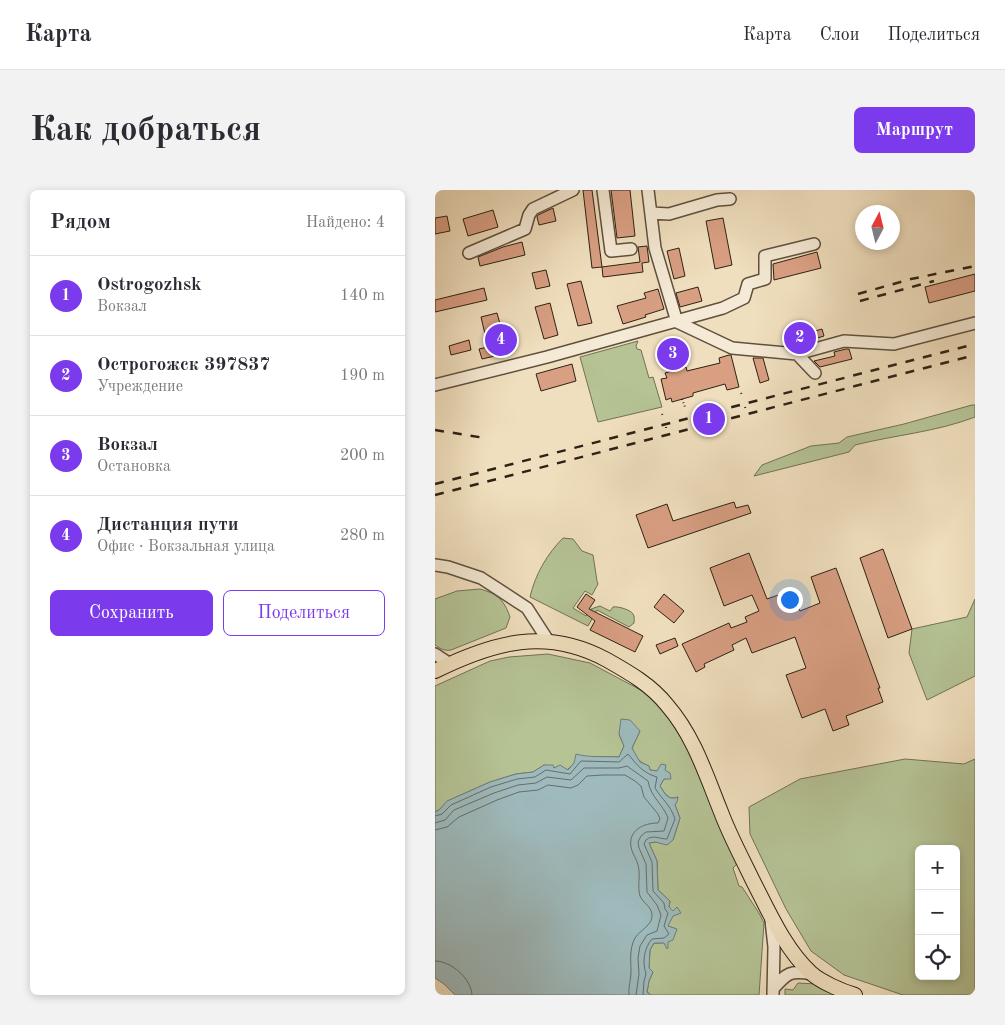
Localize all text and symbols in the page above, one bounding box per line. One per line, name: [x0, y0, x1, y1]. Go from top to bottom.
text: Карта: [25, 23, 92, 47]
text: Карта: [743, 26, 792, 44]
text: Слои: [820, 26, 859, 44]
text: Поделиться: [887, 26, 980, 44]
button: Маршрут: [854, 107, 975, 153]
text: Как добраться: [30, 113, 261, 148]
north arrow: [855, 205, 900, 250]
text: Рядом: [50, 212, 111, 233]
text: Найдено: 4: [306, 215, 385, 231]
text: Ostrogozhsk: [97, 276, 202, 295]
text: 1: [61, 288, 71, 304]
text: 140 m: [340, 288, 385, 304]
text: Вокзал: [97, 299, 147, 315]
pin: 2: [784, 319, 816, 357]
pin: 4: [485, 321, 517, 359]
pin: 3: [657, 335, 689, 373]
text: Острогожск 397837: [97, 356, 270, 375]
text: 2: [61, 368, 71, 384]
text: 190 m: [340, 368, 385, 384]
text: Учреждение: [97, 379, 183, 395]
pin: 1: [693, 400, 725, 438]
text: Вокзал: [97, 436, 158, 455]
text: 3: [61, 448, 71, 464]
text: 200 m: [340, 448, 385, 464]
text: Остановка: [97, 459, 171, 475]
text: Дистанция пути: [97, 516, 239, 535]
text: 4: [61, 528, 71, 544]
text: 280 m: [340, 528, 385, 544]
text: Офис · Вокзальная улица: [97, 539, 275, 555]
your location: [777, 587, 803, 613]
button: Сохранить: [50, 590, 213, 636]
button: Поделиться: [223, 590, 385, 636]
map controls: [915, 845, 960, 980]
button: +: [915, 845, 960, 890]
button: −: [915, 890, 960, 935]
button: locate: [915, 935, 960, 980]

